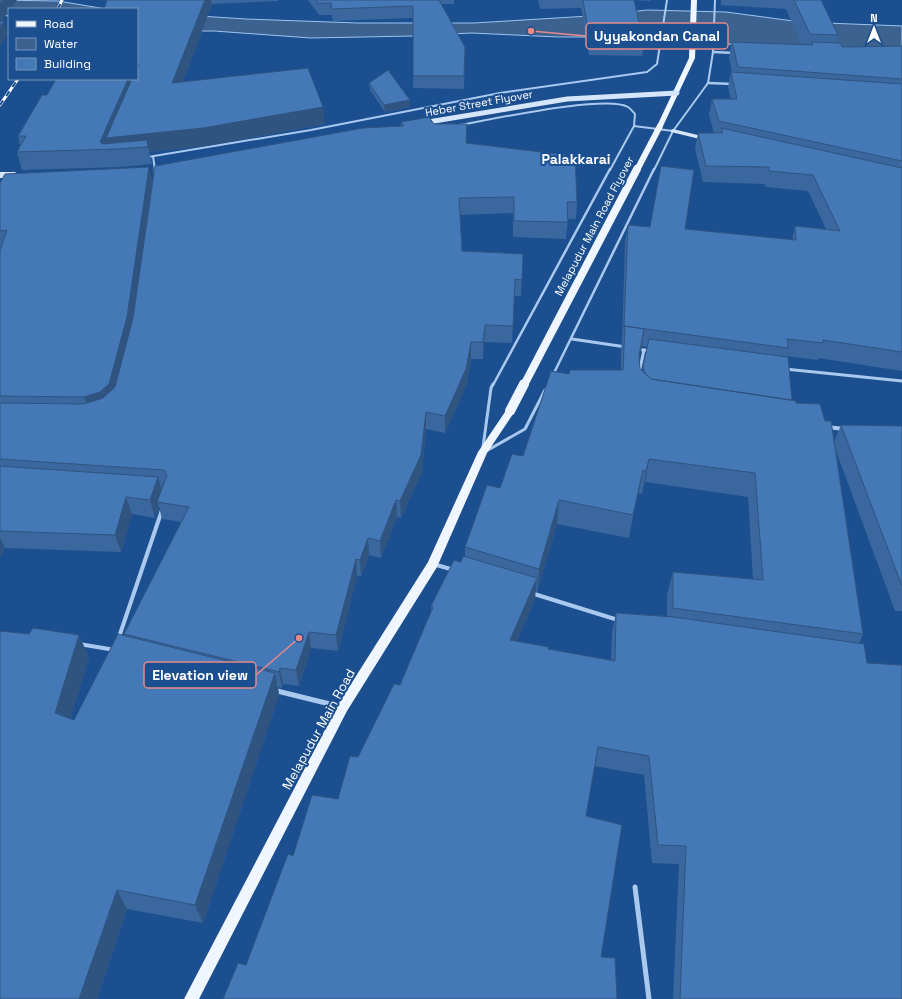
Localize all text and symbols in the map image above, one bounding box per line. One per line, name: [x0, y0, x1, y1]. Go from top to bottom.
legend: [8, 8, 138, 80]
north arrow: [854, 8, 894, 48]
text: N: [870, 11, 878, 25]
text: Road: [44, 16, 73, 32]
callout: Uyyakondan Canal: [586, 23, 728, 49]
text: Uyyakondan Canal: [594, 27, 720, 45]
text: Water: [44, 36, 78, 52]
text: Building: [44, 56, 91, 72]
street label: Heber Street Flyover: [424, 87, 534, 119]
district label: Palakkarai: [541, 150, 611, 168]
street label: Melapudur Main Road Flyover: [551, 154, 637, 298]
callout: Elevation view: [144, 662, 256, 688]
text: Elevation view: [152, 666, 248, 684]
street label: Melapudur Main Road: [278, 666, 359, 793]

